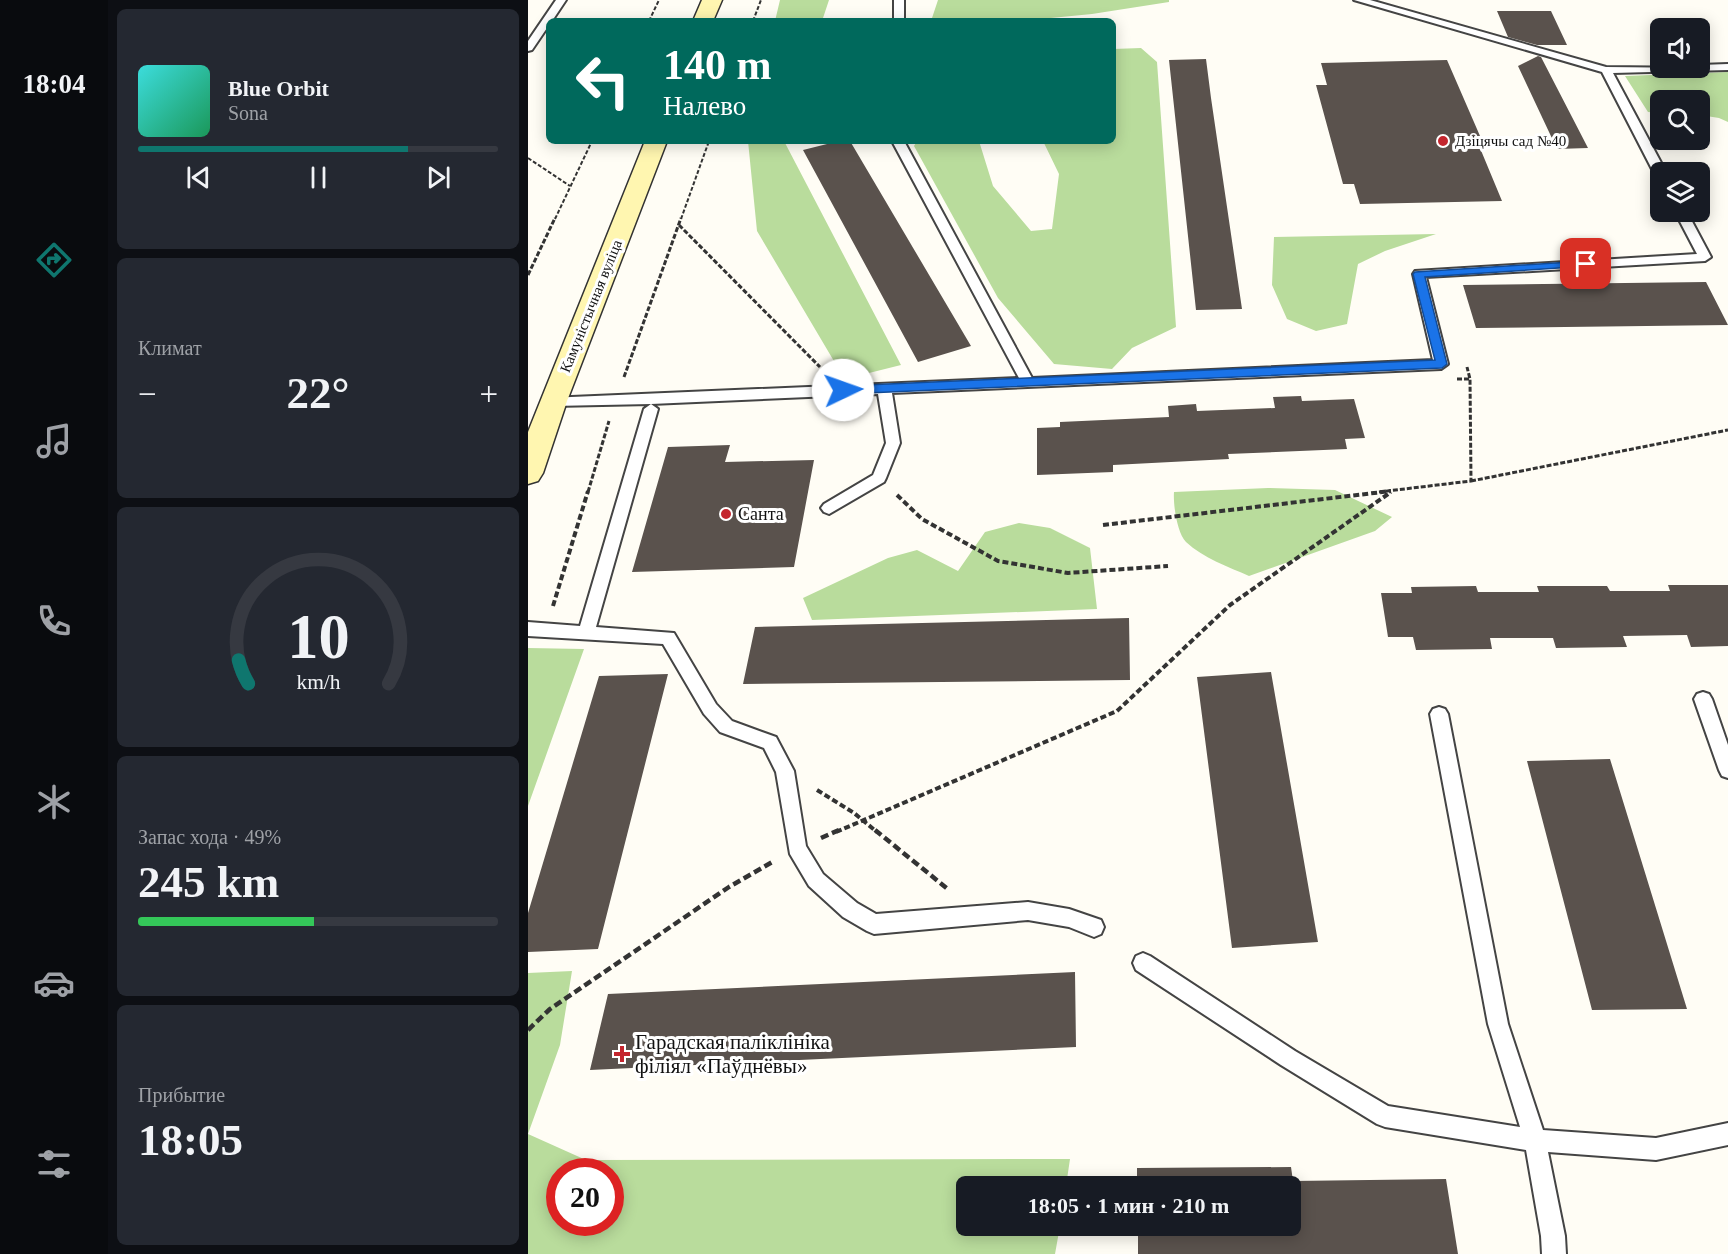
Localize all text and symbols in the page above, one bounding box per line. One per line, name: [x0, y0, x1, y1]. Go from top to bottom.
map controls: [1650, 18, 1710, 222]
button: sound: [1650, 18, 1710, 78]
icon: left: [564, 42, 642, 120]
text: 140 m: [663, 42, 772, 88]
text: 18:04: [23, 69, 86, 99]
text: Blue Orbit: [228, 76, 329, 101]
button: search: [1650, 90, 1710, 150]
text: Налево: [663, 91, 746, 121]
text: Sona: [228, 102, 268, 124]
place label: Дзіцячы сад №40: [1455, 133, 1566, 149]
marker: Дзіцячы сад №40: [1436, 134, 1450, 148]
icon: previous: [182, 161, 215, 194]
icon: pause: [302, 161, 335, 194]
icon: next: [422, 161, 455, 194]
button: layers: [1650, 162, 1710, 222]
street label: Камуністычная вуліца: [557, 237, 625, 375]
pin: [1560, 238, 1611, 289]
icon: directions: [33, 239, 75, 281]
icon: arrive: [1569, 247, 1602, 280]
text: Климат: [138, 337, 202, 359]
position arrow: [811, 358, 875, 422]
text: 22°: [287, 368, 350, 418]
text: −: [138, 376, 157, 412]
text: +: [479, 376, 498, 412]
icon: music: [33, 420, 75, 462]
place label: Санта: [738, 504, 784, 524]
marker: Санта: [719, 507, 733, 521]
icon: phone: [33, 600, 75, 642]
text: 10: [287, 602, 349, 671]
text: km/h: [296, 670, 340, 694]
icon: climate: [33, 781, 75, 823]
text: Запас хода · 49%: [138, 826, 281, 848]
text: 245 km: [138, 857, 279, 907]
icon: car: [33, 962, 75, 1004]
place label: Гарадская паліклініка філіял «Паўднёвы»: [635, 1030, 830, 1078]
marker: Гарадская паліклініка філіял «Паўднёвы»: [613, 1045, 631, 1063]
text: Прибытие: [138, 1084, 225, 1106]
text: 18:05: [138, 1115, 243, 1165]
icon: filters: [33, 1143, 75, 1185]
speed limit sign: 20: [546, 1158, 624, 1236]
text: 18:05 · 1 мин · 210 m: [1028, 1193, 1229, 1218]

